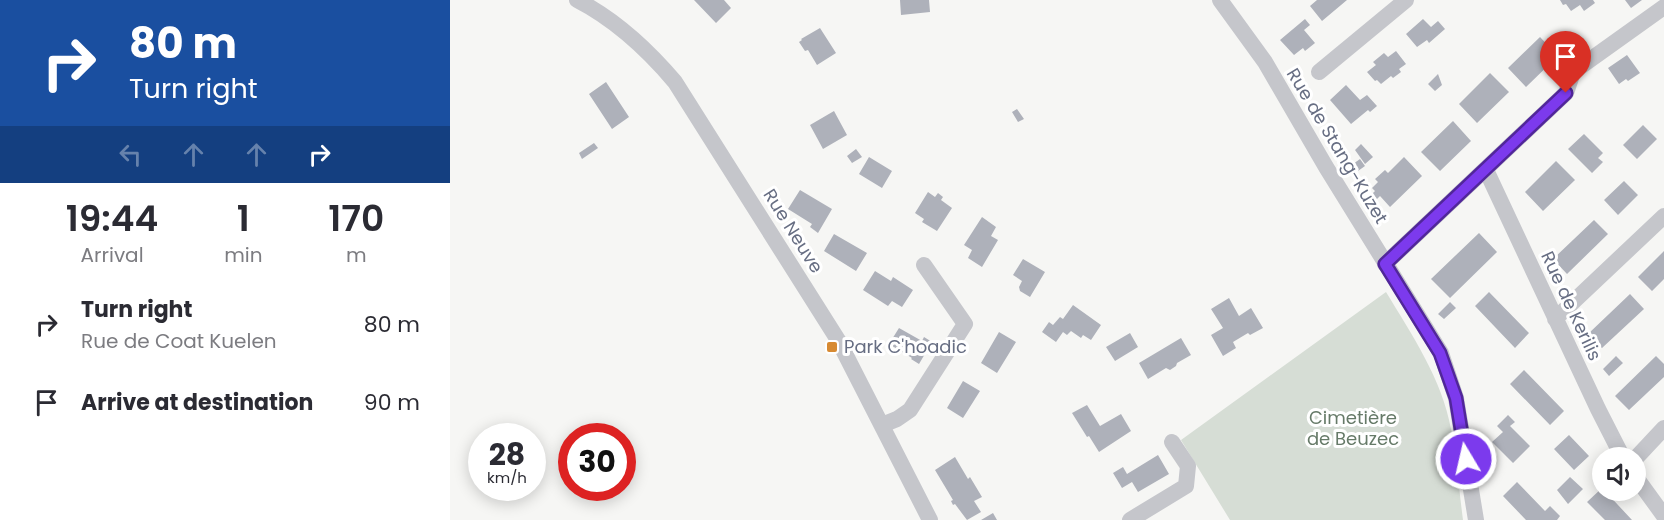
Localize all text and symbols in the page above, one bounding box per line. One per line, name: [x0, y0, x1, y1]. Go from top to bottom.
text: 80 m: [129, 14, 237, 73]
icon: right: [30, 24, 108, 102]
pin: [1540, 31, 1591, 93]
icon: arrive: [1549, 40, 1582, 73]
street label: Rue de Stang-Kuzet: [1281, 63, 1394, 228]
text: Turn right: [129, 70, 258, 107]
icon: left: [114, 138, 147, 171]
icon: ahead: [177, 138, 210, 171]
icon: ahead: [240, 138, 273, 171]
icon: right: [303, 138, 336, 171]
street label: Rue Neuve: [758, 184, 829, 278]
text: 19:44: [66, 193, 158, 244]
text: 1: [237, 193, 250, 244]
text: 170: [328, 193, 384, 244]
text: Arrival: [81, 241, 144, 269]
text: min: [224, 241, 262, 269]
text: m: [346, 241, 367, 269]
street label: Rue de Kerilis: [1535, 247, 1608, 365]
text: Turn right: [81, 294, 192, 325]
icon: right: [30, 308, 63, 341]
text: 80 m: [364, 309, 420, 340]
text: Rue de Coat Kuelen: [81, 327, 277, 355]
place label: Park C'hoadic: [844, 334, 967, 359]
marker: Park C'hoadic: [825, 340, 839, 354]
icon: arrive: [30, 386, 63, 419]
text: Arrive at destination: [81, 387, 313, 418]
text: 90 m: [364, 387, 420, 418]
park label: Cimetière de Beuzec: [1307, 405, 1399, 451]
speed limit sign: 30: [558, 423, 636, 501]
position arrow: [1434, 427, 1498, 491]
text: 28: [489, 433, 525, 476]
map controls: [1592, 447, 1646, 501]
button: sound: [1592, 447, 1646, 501]
text: km/h: [487, 467, 527, 488]

